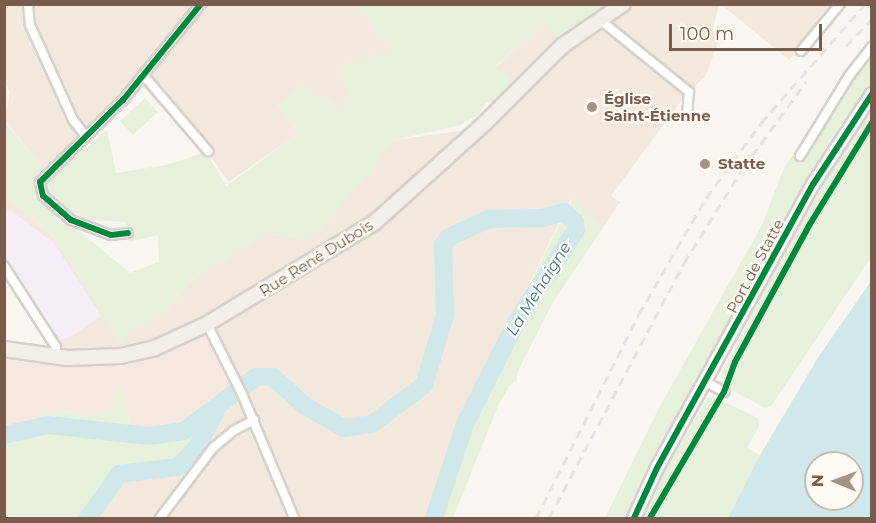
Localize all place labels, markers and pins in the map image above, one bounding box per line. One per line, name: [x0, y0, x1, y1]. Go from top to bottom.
place label: Église Saint-Étienne: [604, 89, 711, 124]
marker: Église Saint-Étienne: [585, 100, 599, 114]
marker: Statte: [696, 155, 714, 173]
place label: Statte: [718, 155, 765, 173]

